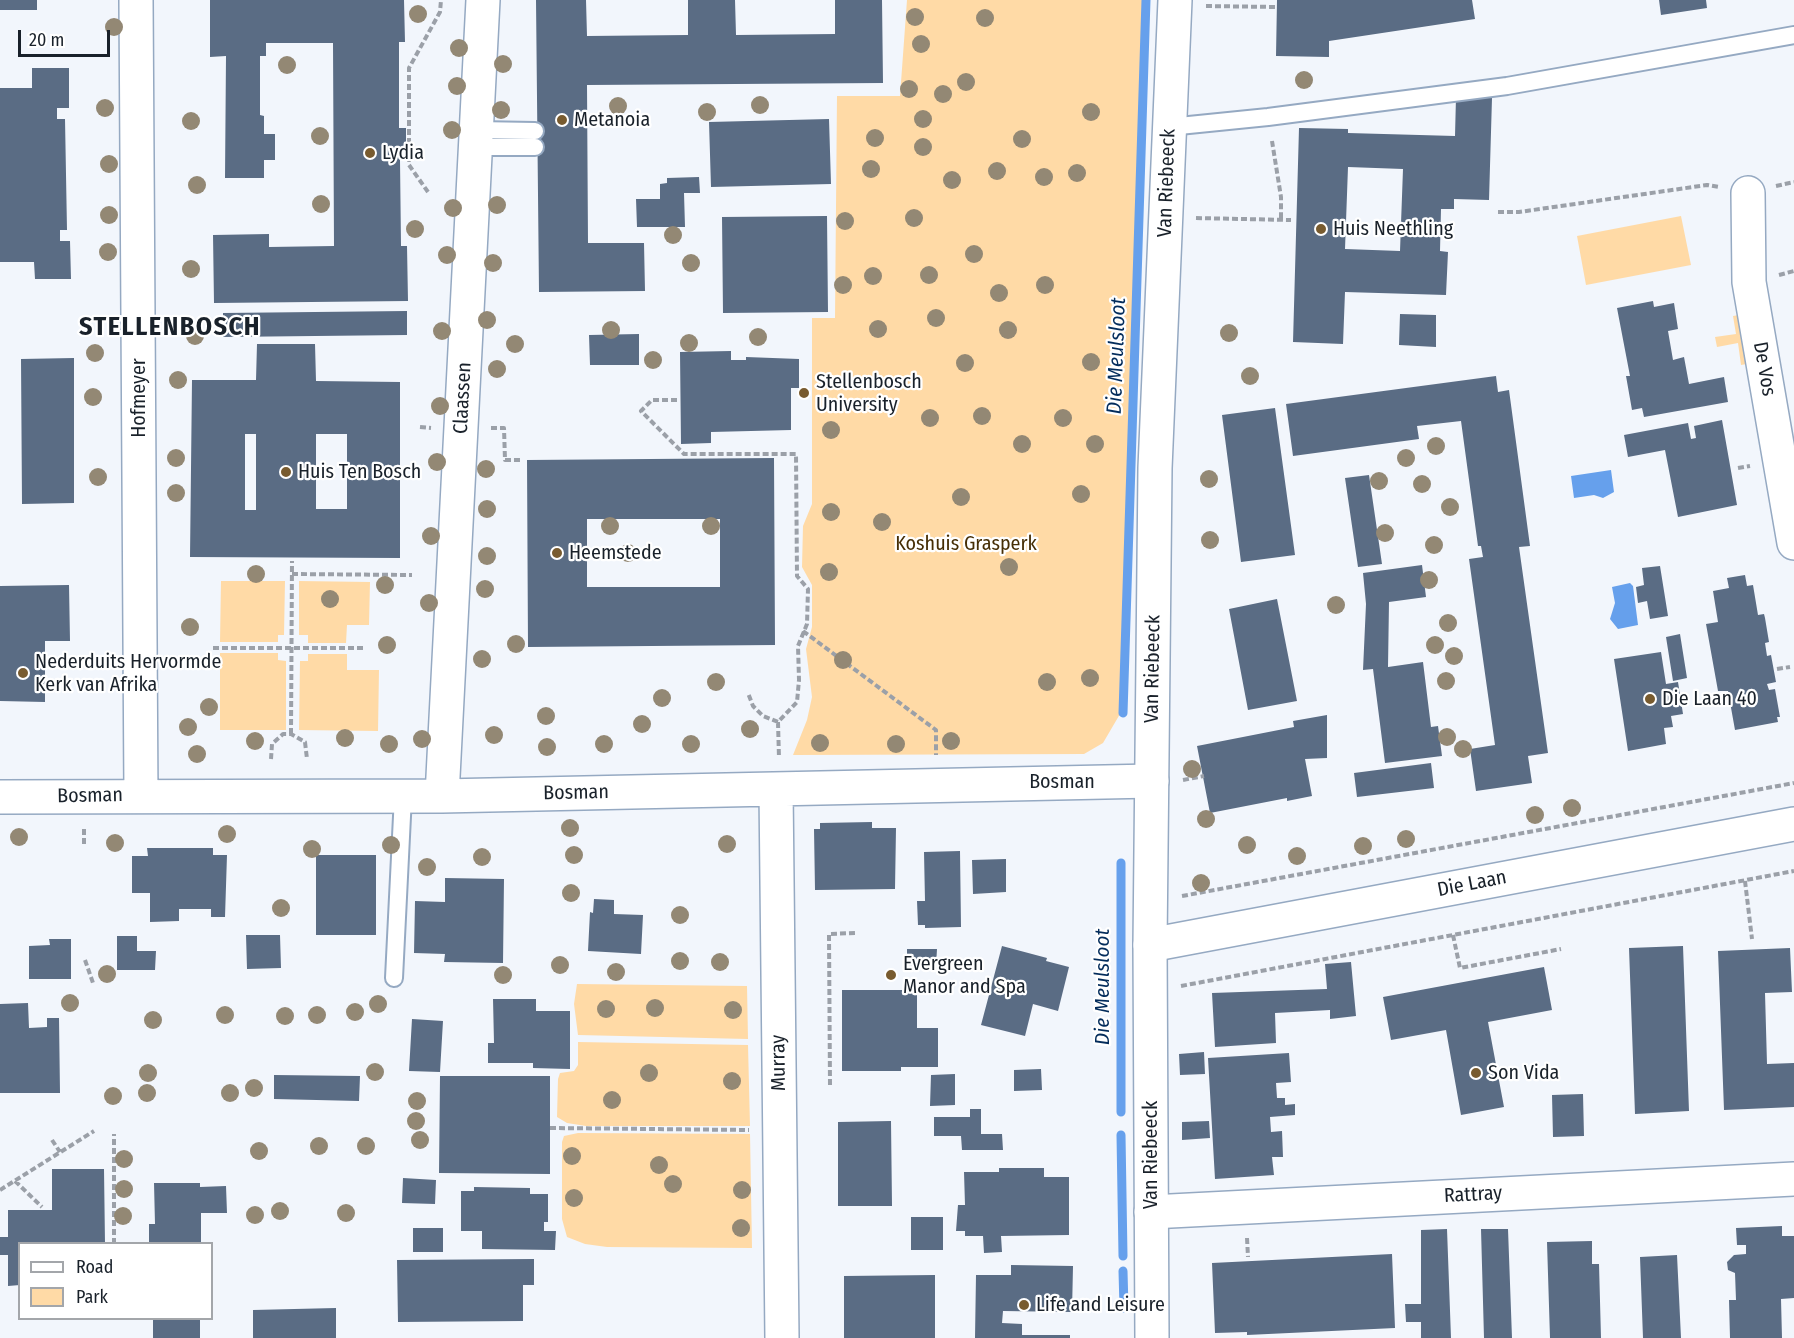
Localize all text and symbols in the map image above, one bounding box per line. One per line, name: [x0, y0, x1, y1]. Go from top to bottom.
scale bar: [21, 18, 112, 56]
text: 20 m: [29, 29, 64, 51]
place label: Metanoia: [574, 108, 650, 132]
marker: Metanoia: [555, 113, 569, 127]
street label: Van Riebeeck: [1153, 128, 1181, 238]
place label: Lydia: [382, 141, 424, 165]
marker: Lydia: [363, 146, 377, 160]
place label: Huis Neethling: [1333, 217, 1453, 241]
marker: Huis Neethling: [1314, 222, 1328, 236]
water label: Die Meulsloot: [1102, 297, 1132, 415]
district label: STELLENBOSCH: [79, 312, 261, 344]
street label: De Vos: [1747, 340, 1781, 398]
street label: Hofmeyer: [127, 358, 151, 438]
street label: Claassen: [449, 362, 477, 434]
place label: Stellenbosch University: [816, 370, 922, 417]
marker: Stellenbosch University: [797, 386, 811, 400]
place label: Huis Ten Bosch: [298, 460, 421, 484]
marker: Huis Ten Bosch: [279, 465, 293, 479]
park label: Koshuis Grasperk: [895, 532, 1037, 556]
place label: Heemstede: [569, 541, 662, 565]
marker: Heemstede: [550, 546, 564, 560]
street label: Van Riebeeck: [1140, 615, 1166, 723]
place label: Nederduits Hervormde Kerk van Afrika: [35, 650, 221, 697]
marker: Nederduits Hervormde Kerk van Afrika: [16, 666, 30, 680]
place label: Die Laan 40: [1662, 687, 1757, 711]
marker: Die Laan 40: [1643, 692, 1657, 706]
street label: Bosman: [1029, 770, 1095, 794]
street label: Bosman: [543, 780, 609, 806]
street label: Bosman: [57, 783, 123, 809]
street label: Die Laan: [1435, 866, 1509, 902]
water label: Die Meulsloot: [1090, 929, 1116, 1045]
place label: Evergreen Manor and Spa: [903, 952, 1026, 999]
marker: Evergreen Manor and Spa: [884, 968, 898, 982]
street label: Murray: [767, 1035, 791, 1091]
place label: Son Vida: [1488, 1061, 1559, 1085]
marker: Son Vida: [1469, 1066, 1483, 1080]
street label: Van Riebeeck: [1139, 1101, 1163, 1209]
street label: Rattray: [1443, 1181, 1503, 1209]
legend: [18, 1242, 213, 1320]
text: Road: [76, 1256, 113, 1278]
text: Park: [76, 1286, 108, 1308]
place label: Life and Leisure: [1036, 1293, 1165, 1317]
marker: Life and Leisure: [1017, 1298, 1031, 1312]

